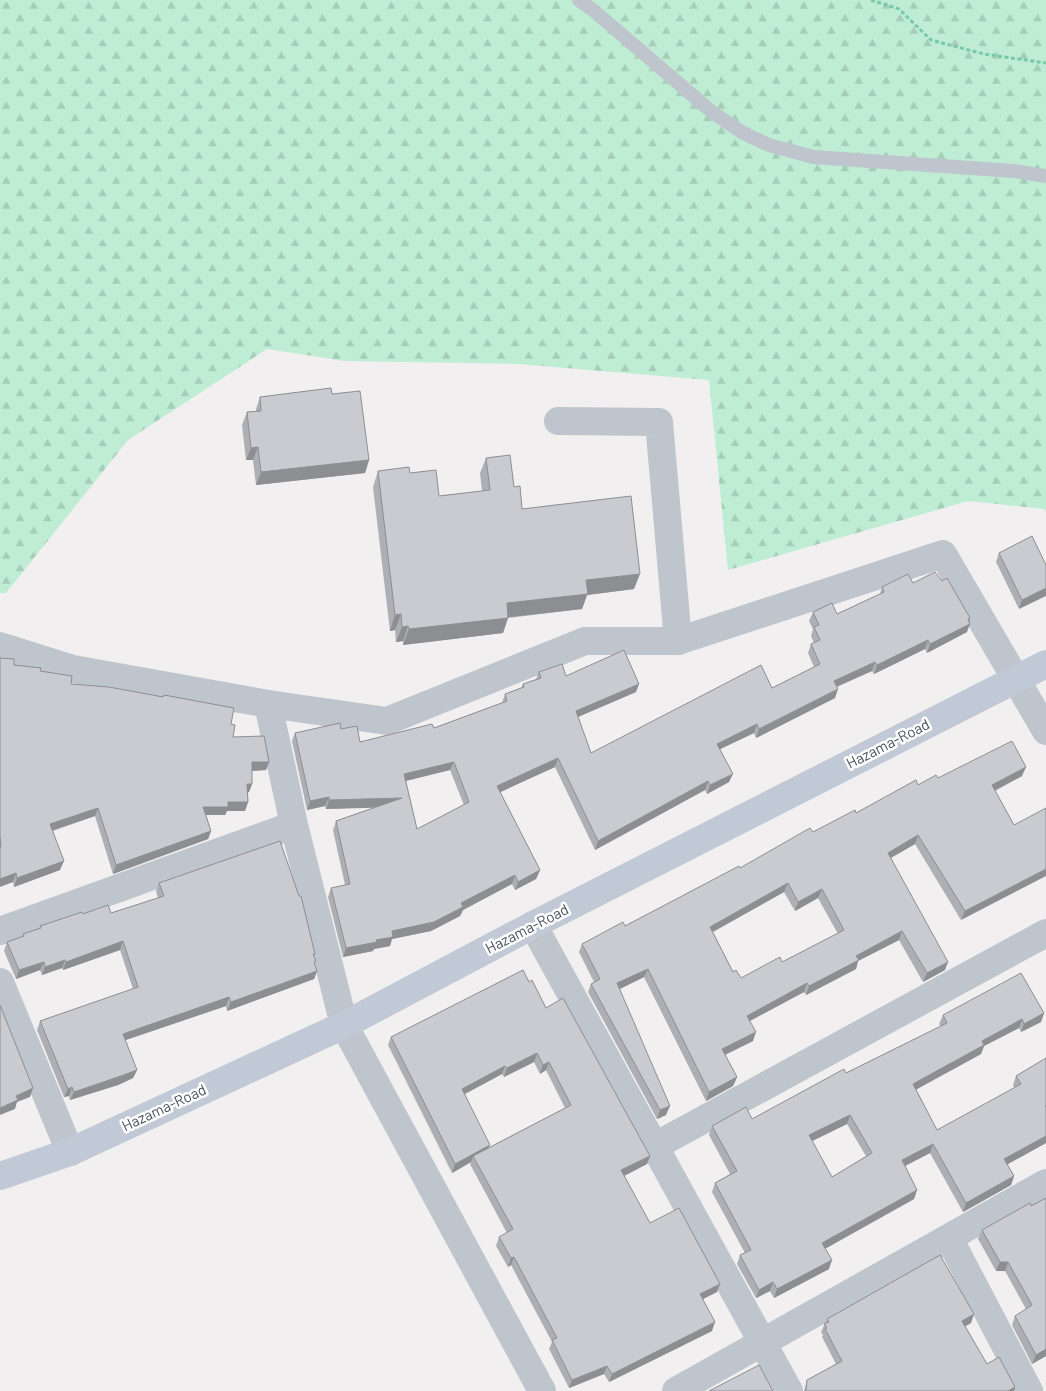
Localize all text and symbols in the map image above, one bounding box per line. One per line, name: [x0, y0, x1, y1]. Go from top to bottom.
street label: Hazama-Road: [843, 714, 932, 772]
street label: Hazama-Road: [482, 899, 571, 957]
street label: Hazama-Road: [119, 1080, 209, 1134]

